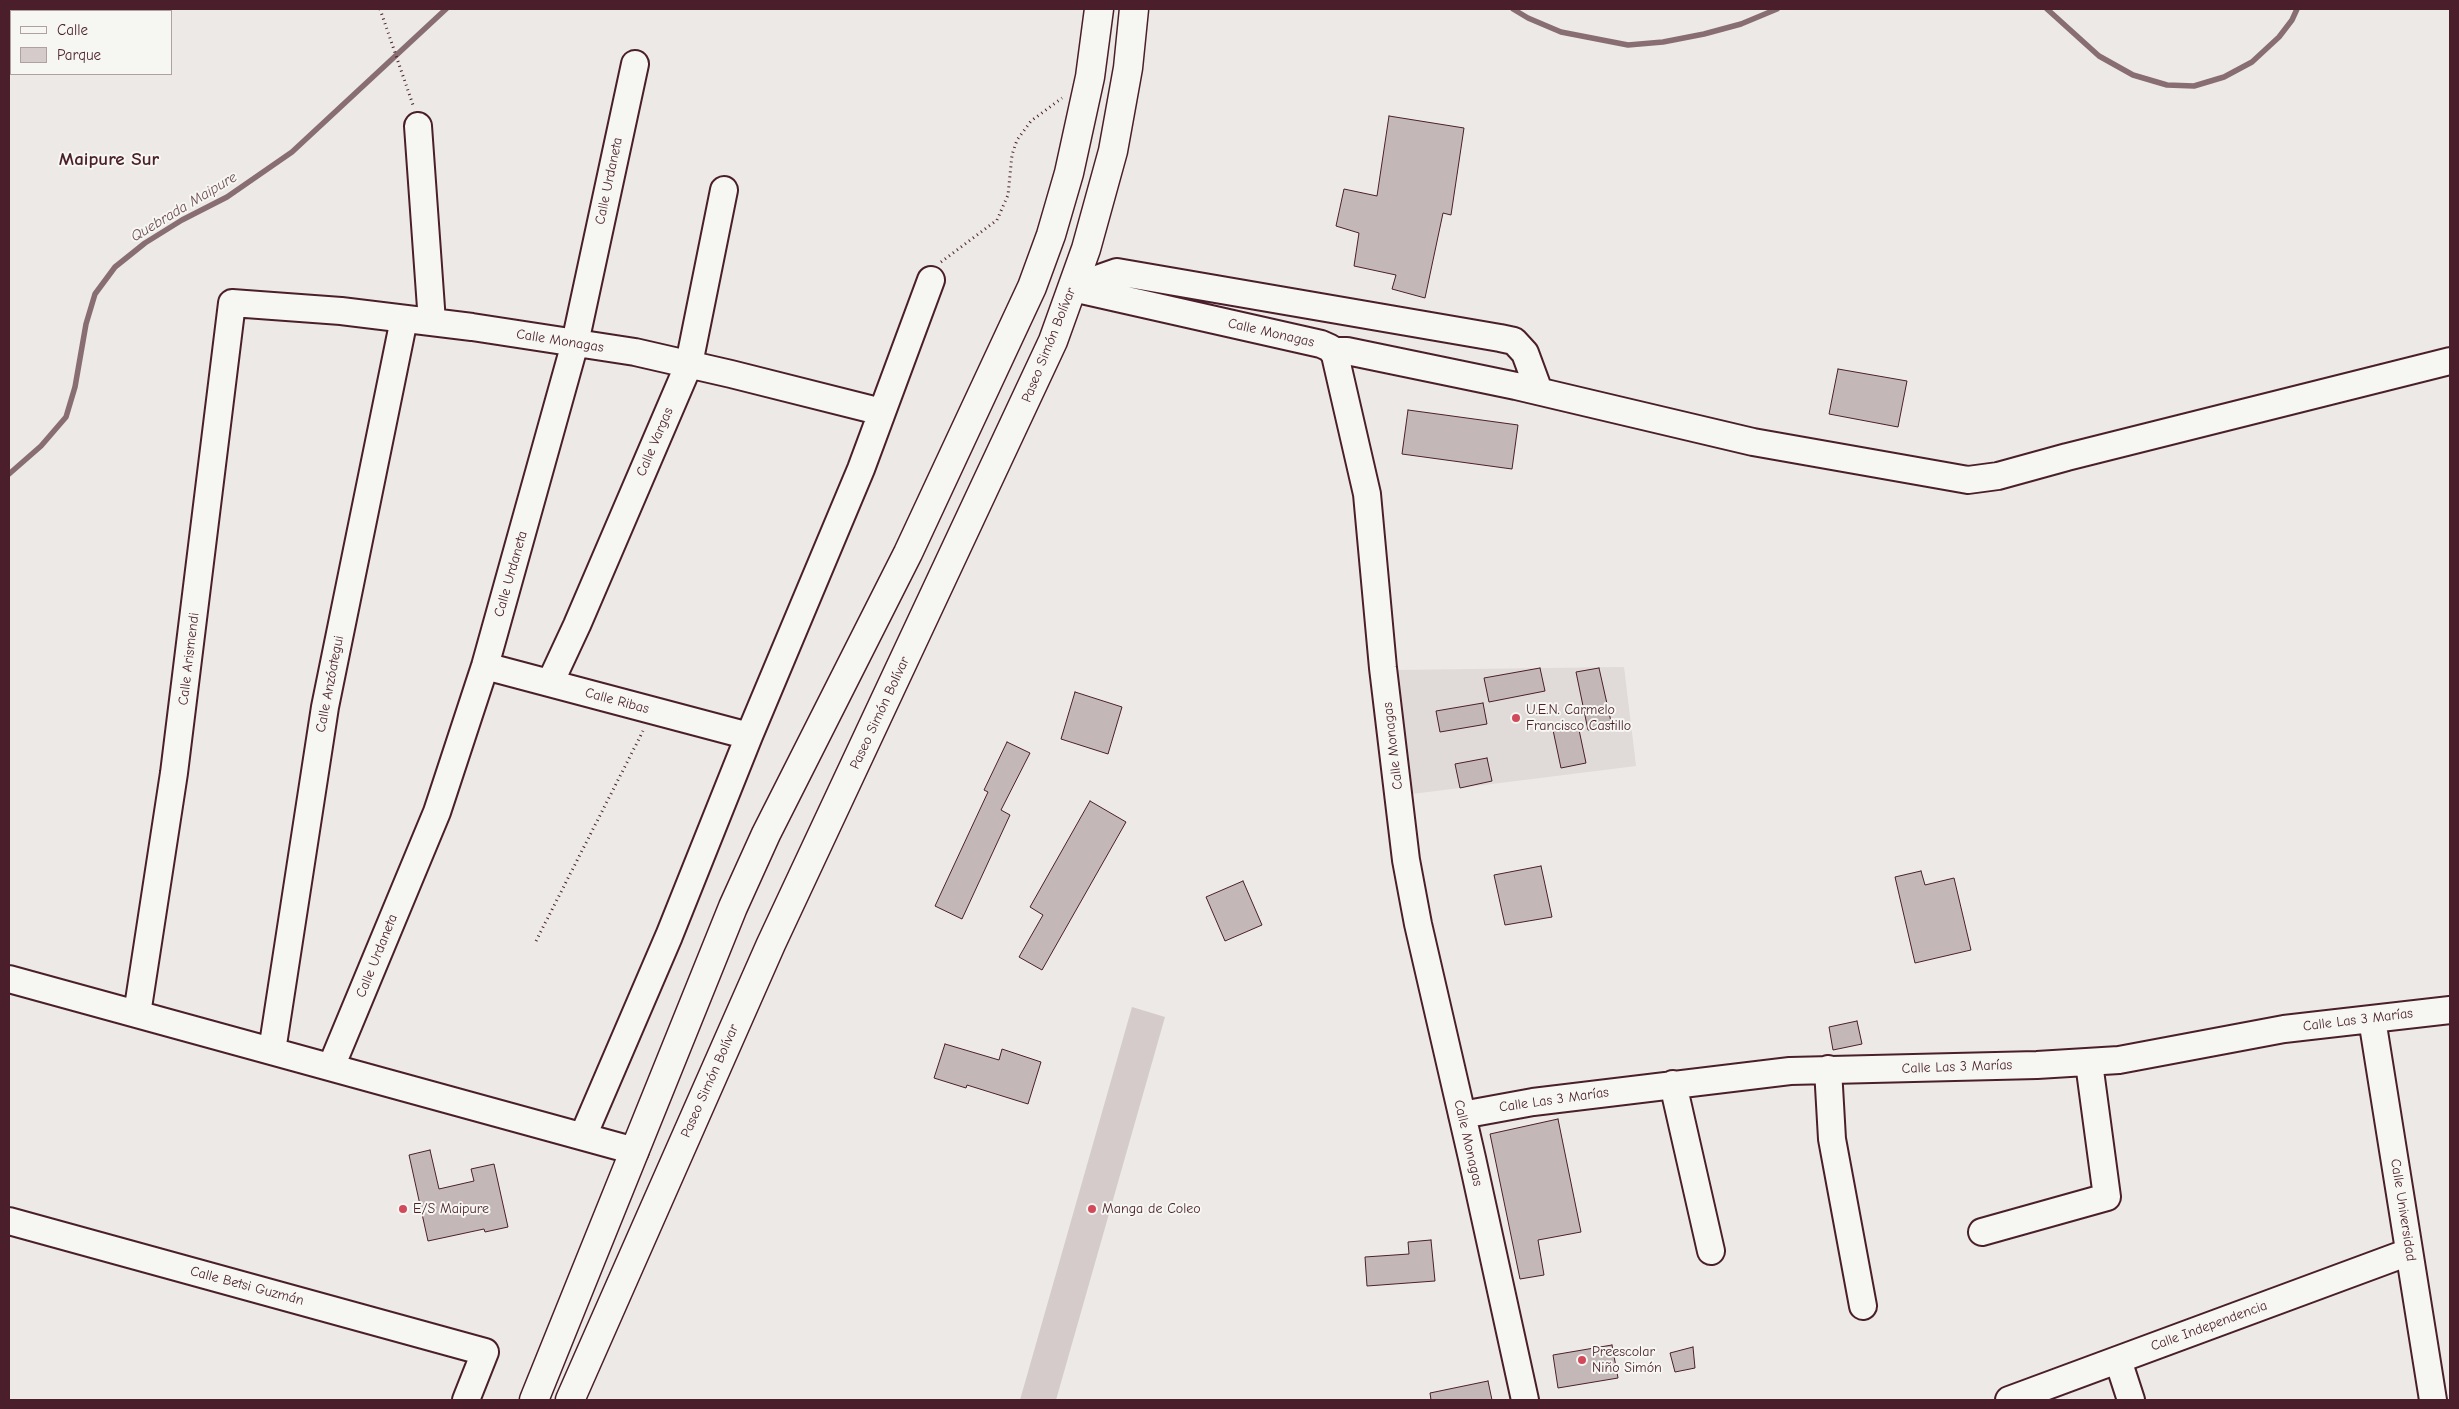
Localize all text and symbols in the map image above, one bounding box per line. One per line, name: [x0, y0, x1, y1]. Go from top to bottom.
legend: [10, 10, 172, 75]
text: Calle: [57, 21, 88, 39]
text: Parque: [57, 46, 101, 64]
street label: Calle Urdaneta: [592, 136, 626, 226]
district label: Maipure Sur: [59, 149, 159, 171]
water label: Quebrada Maipure: [128, 168, 240, 246]
street label: Paseo Simón Bolívar: [1018, 285, 1080, 405]
street label: Calle Monagas: [1226, 315, 1316, 351]
street label: Calle Monagas: [515, 326, 605, 356]
street label: Calle Vargas: [633, 405, 677, 479]
street label: Calle Urdaneta: [491, 529, 531, 619]
street label: Calle Arismendi: [175, 612, 203, 706]
street label: Calle Anzóategui: [312, 634, 348, 734]
street label: Paseo Simón Bolívar: [847, 654, 913, 772]
street label: Calle Ribas: [583, 684, 651, 718]
street label: Calle Monagas: [1379, 701, 1407, 791]
place label: U.E.N. Carmelo Francisco Castillo: [1526, 702, 1631, 734]
marker: U.E.N. Carmelo Francisco Castillo: [1510, 712, 1522, 724]
street label: Calle Urdaneta: [353, 912, 401, 1000]
street label: Calle Las 3 Marías: [2302, 1005, 2414, 1035]
street label: Paseo Simón Bolívar: [677, 1022, 743, 1140]
street label: Calle Las 3 Marías: [1901, 1057, 2013, 1077]
street label: Calle Las 3 Marías: [1498, 1084, 1610, 1116]
street label: Calle Monagas: [1450, 1098, 1486, 1188]
street label: Calle Universidad: [2387, 1158, 2419, 1262]
place label: E/S Maipure: [413, 1201, 489, 1217]
place label: Manga de Coleo: [1102, 1201, 1201, 1217]
marker: E/S Maipure: [397, 1203, 409, 1215]
marker: Manga de Coleo: [1086, 1203, 1098, 1215]
street label: Calle Betsi Guzmán: [188, 1263, 306, 1309]
street label: Calle Independencia: [2148, 1297, 2270, 1355]
place label: Preescolar Niño Simón: [1592, 1344, 1662, 1376]
marker: Preescolar Niño Simón: [1576, 1354, 1588, 1366]

